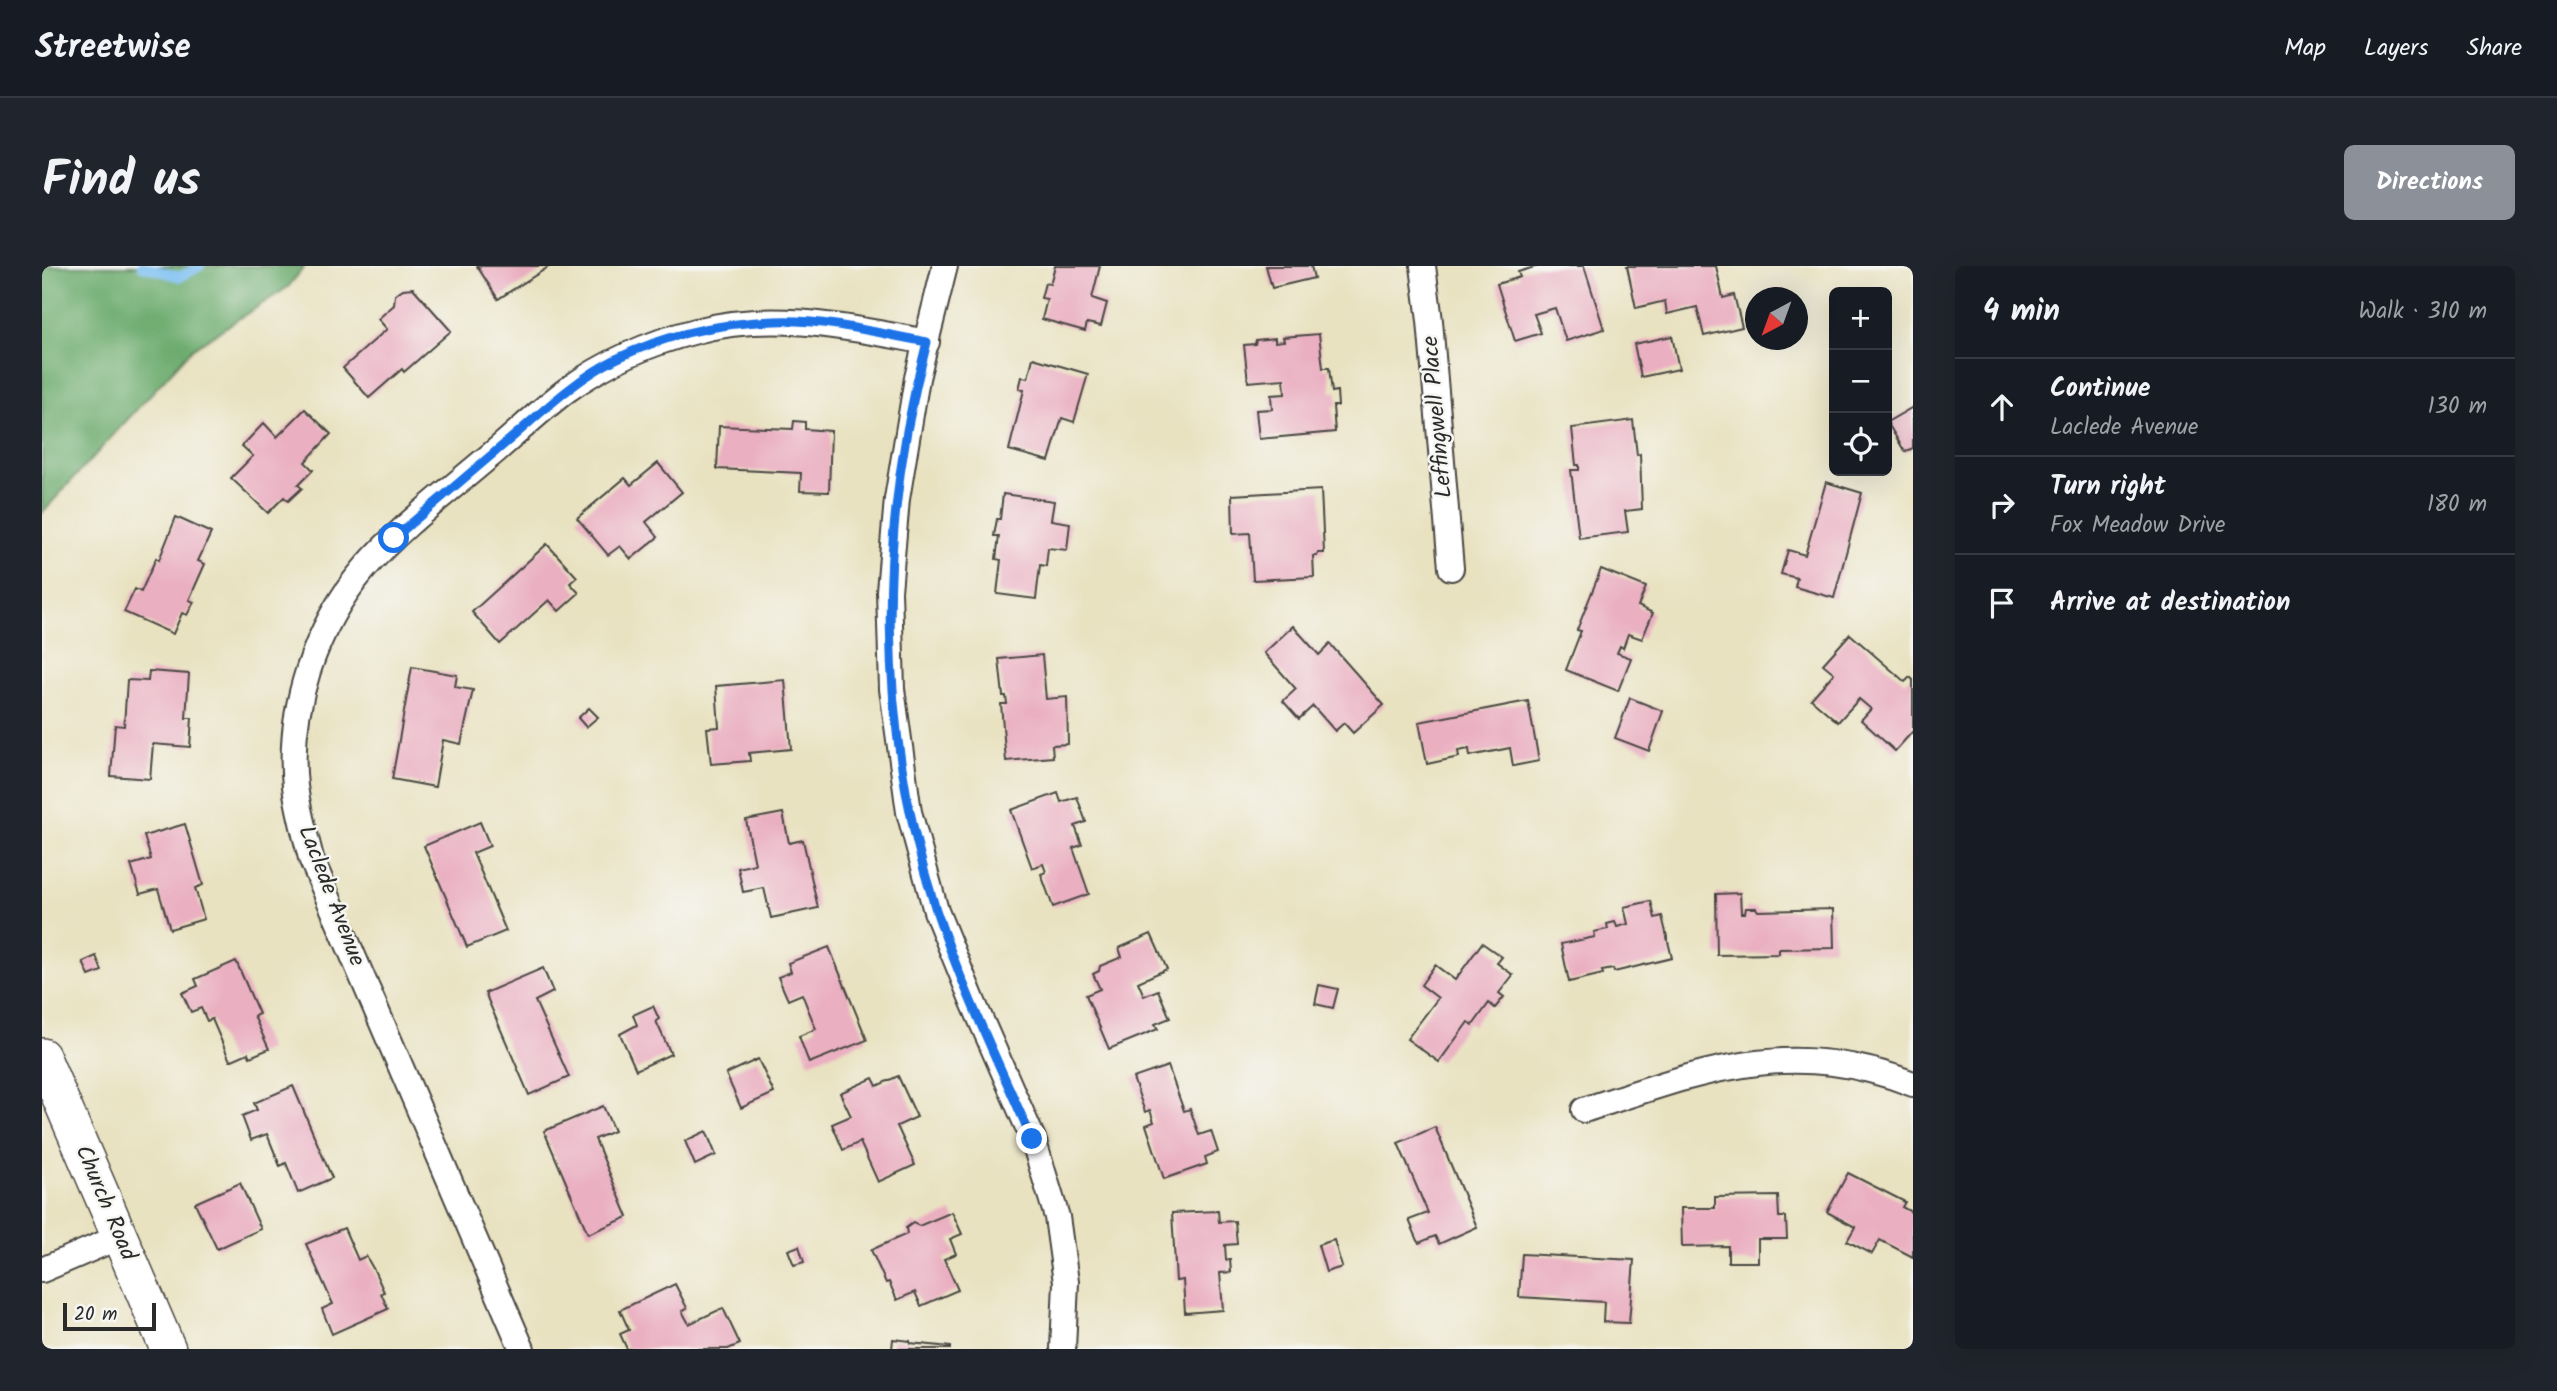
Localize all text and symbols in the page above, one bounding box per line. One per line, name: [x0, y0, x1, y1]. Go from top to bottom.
text: Streetwise: [35, 22, 191, 75]
text: Map: [2284, 29, 2326, 68]
text: Layers: [2364, 29, 2428, 68]
text: Share: [2466, 29, 2522, 68]
text: Find us: [42, 143, 200, 221]
button: Directions: [2344, 145, 2515, 220]
north arrow: [1745, 287, 1808, 350]
map controls: [1829, 287, 1892, 476]
button: +: [1829, 287, 1892, 350]
text: 4 min: [1983, 288, 2060, 336]
text: Walk · 310 m: [2359, 294, 2487, 330]
street label: Leffingwell Place: [1413, 334, 1463, 500]
button: −: [1829, 350, 1892, 413]
text: Continue: [2050, 368, 2151, 410]
icon: ahead: [1983, 388, 2021, 426]
text: 130 m: [2428, 389, 2487, 425]
text: Laclede Avenue: [2050, 410, 2198, 446]
button: locate: [1829, 413, 1892, 476]
text: Turn right: [2050, 466, 2166, 508]
icon: right: [1983, 486, 2021, 524]
text: 180 m: [2427, 487, 2487, 523]
text: Fox Meadow Drive: [2050, 508, 2225, 544]
route start: [378, 522, 409, 553]
text: Arrive at destination: [2050, 582, 2290, 624]
icon: arrive: [1983, 584, 2021, 622]
street label: Laclede Avenue: [288, 820, 374, 972]
route end: [1016, 1123, 1047, 1154]
street label: Church Road: [64, 1139, 146, 1267]
scale bar: [63, 1300, 156, 1332]
text: 20 m: [74, 1300, 117, 1330]

